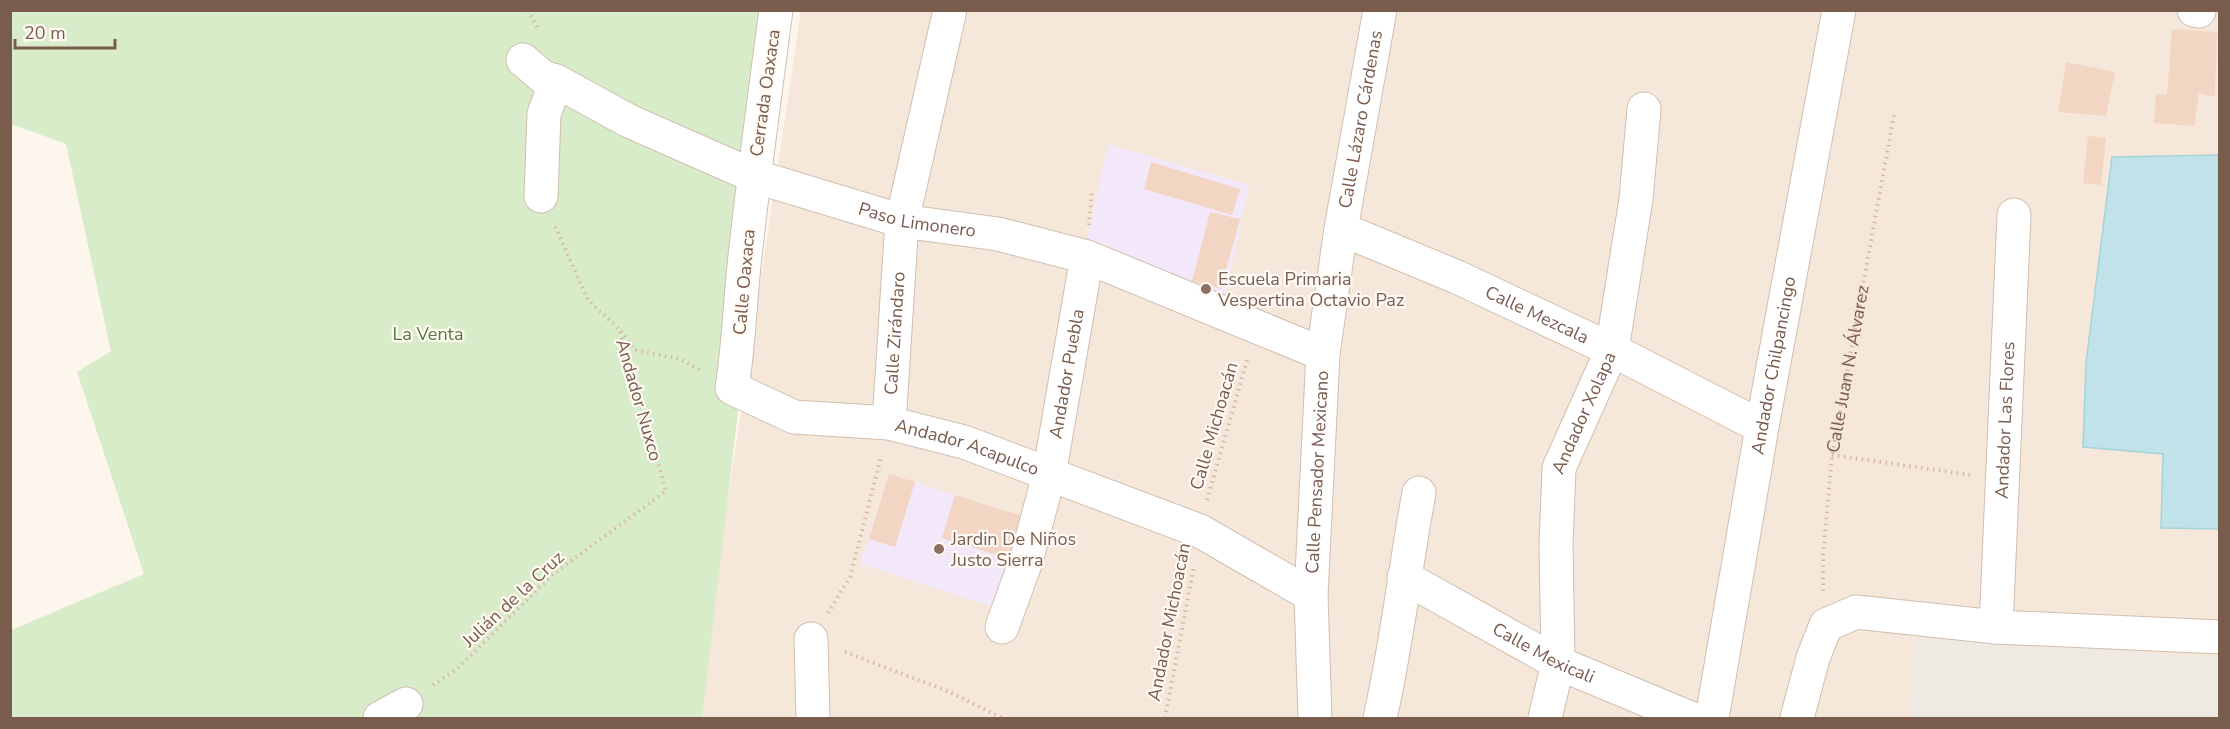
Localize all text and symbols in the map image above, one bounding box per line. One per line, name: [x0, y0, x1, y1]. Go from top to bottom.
scale bar: [15, 12, 116, 50]
text: 20 m: [24, 21, 66, 45]
street label: Cerrada Oaxaca: [744, 28, 786, 158]
street label: Calle Lázaro Cárdenas: [1333, 28, 1388, 210]
street label: Paso Limonero: [855, 196, 977, 243]
street label: Calle Oaxaca: [727, 228, 761, 336]
place label: Escuela Primaria Vespertina Octavio Paz: [1217, 267, 1404, 312]
street label: Calle Zirándaro: [879, 271, 911, 396]
street label: Andador Chilpancingo: [1746, 274, 1802, 456]
street label: Calle Mezcala: [1481, 280, 1593, 349]
marker: Escuela Primaria Vespertina Octavio Paz: [1199, 282, 1213, 296]
street label: Calle Juan N. Álvarez: [1821, 283, 1875, 454]
street label: Andador Puebla: [1044, 307, 1090, 441]
park label: La Venta: [393, 322, 463, 346]
street label: Andador Nuxco: [610, 336, 668, 464]
street label: Andador Las Flores: [1990, 341, 2020, 499]
street label: Andador Xolapa: [1546, 348, 1622, 478]
street label: Calle Michoacán: [1184, 359, 1244, 493]
street label: Calle Pensador Mexicano: [1300, 370, 1334, 574]
street label: Andador Acapulco: [893, 413, 1042, 481]
place label: Jardin De Niños Justo Sierra: [950, 527, 1076, 572]
street label: Andador Michoacán: [1142, 541, 1196, 703]
marker: Jardin De Niños Justo Sierra: [932, 542, 946, 556]
street label: Julián de la Cruz: [456, 546, 569, 653]
street label: Calle Mexicali: [1488, 617, 1598, 689]

